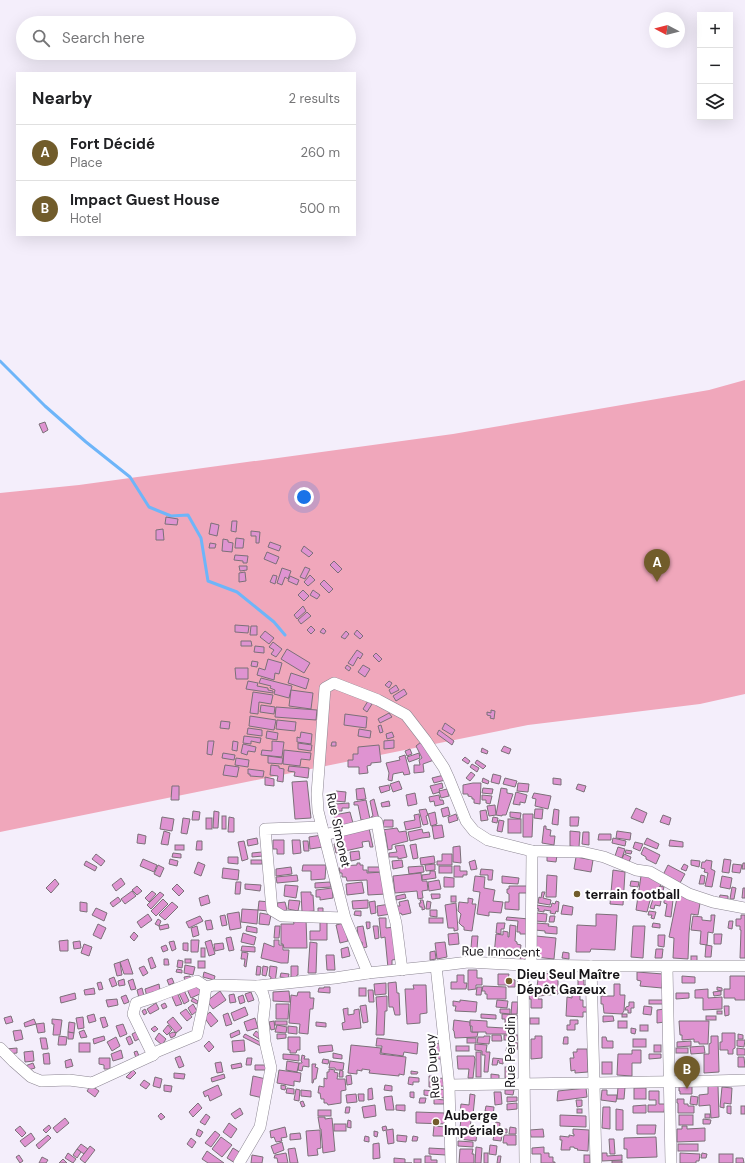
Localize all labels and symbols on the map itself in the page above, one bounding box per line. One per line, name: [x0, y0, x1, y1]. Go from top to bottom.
north arrow: [649, 12, 685, 48]
your location: [294, 487, 314, 507]
pin: A: [644, 549, 670, 582]
street label: Rue Simonet: [322, 791, 355, 869]
place label: terrain football: [585, 886, 680, 903]
marker: terrain football: [572, 889, 582, 899]
street label: Rue Innocent: [461, 942, 541, 961]
place label: Dieu Seul Maître Dépôt Gazeux: [517, 966, 620, 998]
marker: Dieu Seul Maître Dépôt Gazeux: [504, 976, 514, 986]
street label: Rue Perodin: [502, 1016, 519, 1088]
street label: Rue Dupuy: [421, 1033, 444, 1099]
pin: B: [674, 1056, 700, 1089]
place label: Auberge Impériale: [444, 1107, 504, 1139]
marker: Auberge Impériale: [431, 1117, 441, 1127]

